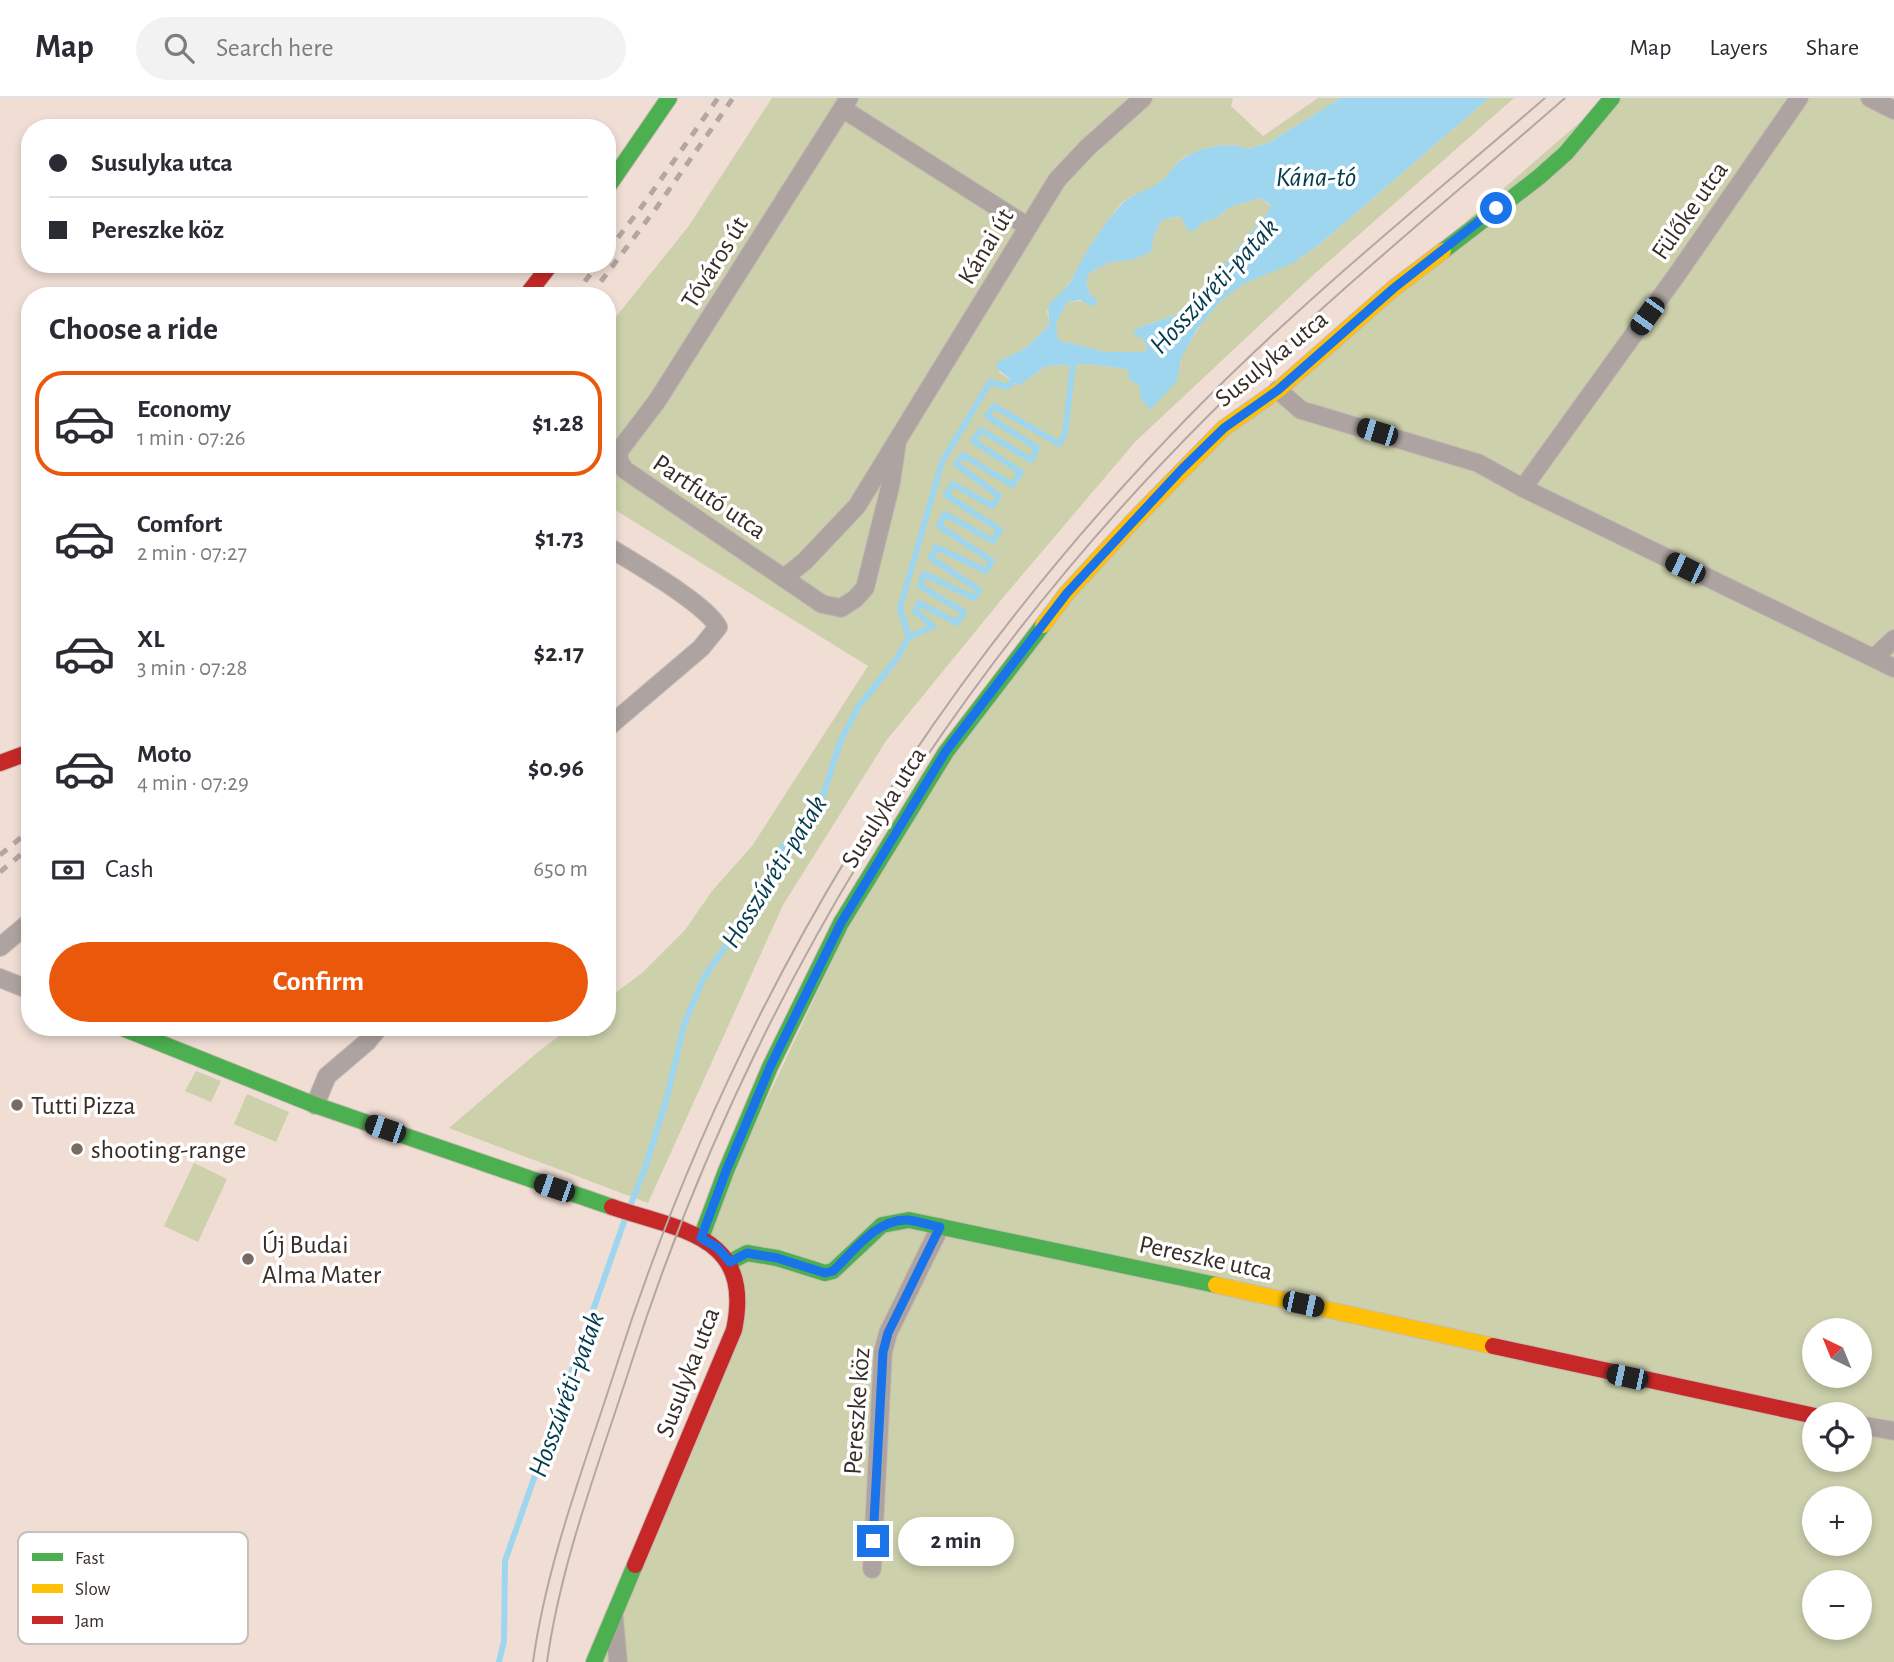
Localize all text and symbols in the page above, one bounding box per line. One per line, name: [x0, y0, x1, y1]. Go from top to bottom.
search box: [136, 17, 626, 80]
icon: search: [160, 29, 198, 67]
text: Map: [35, 31, 94, 64]
text: Search here: [216, 35, 334, 61]
text: Map: [1629, 36, 1671, 60]
text: Layers: [1709, 36, 1768, 60]
text: Share: [1806, 36, 1859, 60]
text: Susulyka utca: [91, 150, 233, 176]
street label: Fülőke utca: [1647, 157, 1733, 264]
water label: Kána-tó: [1276, 164, 1356, 192]
route start: [1480, 192, 1512, 224]
street label: Kánai út: [953, 204, 1018, 289]
street label: Tóváros út: [677, 212, 753, 313]
water label: Hosszúréti-patak: [1145, 213, 1284, 359]
text: Pereszke köz: [91, 217, 224, 243]
car: [1627, 293, 1668, 339]
street label: Susulyka utca: [1210, 306, 1333, 412]
text: Choose a ride: [49, 313, 218, 345]
icon: car: [53, 392, 116, 455]
text: Economy: [137, 396, 231, 422]
text: $1.28: [532, 410, 584, 436]
car: [1354, 416, 1401, 448]
text: 1 min · 07:26: [137, 427, 246, 450]
street label: Partfutó utca: [648, 450, 771, 544]
icon: car: [53, 507, 116, 570]
text: Comfort: [137, 511, 222, 537]
text: $1.73: [535, 525, 584, 551]
text: 2 min · 07:27: [137, 542, 247, 565]
car: [1662, 549, 1709, 587]
icon: car: [53, 622, 116, 685]
text: XL: [137, 626, 164, 652]
text: $2.17: [534, 640, 584, 666]
text: 3 min · 07:28: [137, 657, 247, 680]
icon: car: [53, 737, 116, 800]
text: Moto: [137, 741, 192, 767]
street label: Susulyka utca: [837, 743, 931, 872]
text: $0.96: [528, 755, 584, 781]
text: 4 min · 07:29: [137, 772, 249, 795]
water label: Hosszúréti-patak: [717, 791, 833, 953]
icon: cash: [49, 851, 87, 889]
text: Cash: [105, 856, 154, 882]
text: 650 m: [533, 858, 588, 881]
button: Confirm: [49, 942, 588, 1022]
place label: Tutti Pizza: [31, 1093, 136, 1119]
marker: Tutti Pizza: [9, 1097, 25, 1113]
car: [362, 1112, 409, 1146]
place label: shooting-range: [91, 1137, 246, 1163]
marker: shooting-range: [69, 1141, 85, 1157]
car: [531, 1171, 578, 1205]
place label: Új Budai Alma Mater: [262, 1230, 382, 1288]
street label: Pereszke utca: [1137, 1231, 1275, 1285]
marker: Új Budai Alma Mater: [240, 1251, 256, 1267]
car: [1281, 1289, 1326, 1319]
street label: Susulyka utca: [651, 1304, 725, 1441]
water label: Hosszúréti-patak: [524, 1308, 610, 1481]
north arrow: [1802, 1318, 1872, 1388]
map controls: [1802, 1318, 1872, 1640]
street label: Pereszke köz: [840, 1347, 874, 1476]
car: [1605, 1362, 1650, 1392]
button: locate: [1802, 1402, 1872, 1472]
button: +: [1802, 1486, 1872, 1556]
callout: 2 min: [898, 1516, 1013, 1566]
route end: [857, 1525, 889, 1557]
text: 2 min: [930, 1530, 982, 1553]
legend: [18, 1532, 248, 1644]
text: Fast: [75, 1549, 105, 1568]
button: −: [1802, 1570, 1872, 1640]
text: Slow: [75, 1580, 111, 1599]
text: Jam: [75, 1612, 104, 1631]

